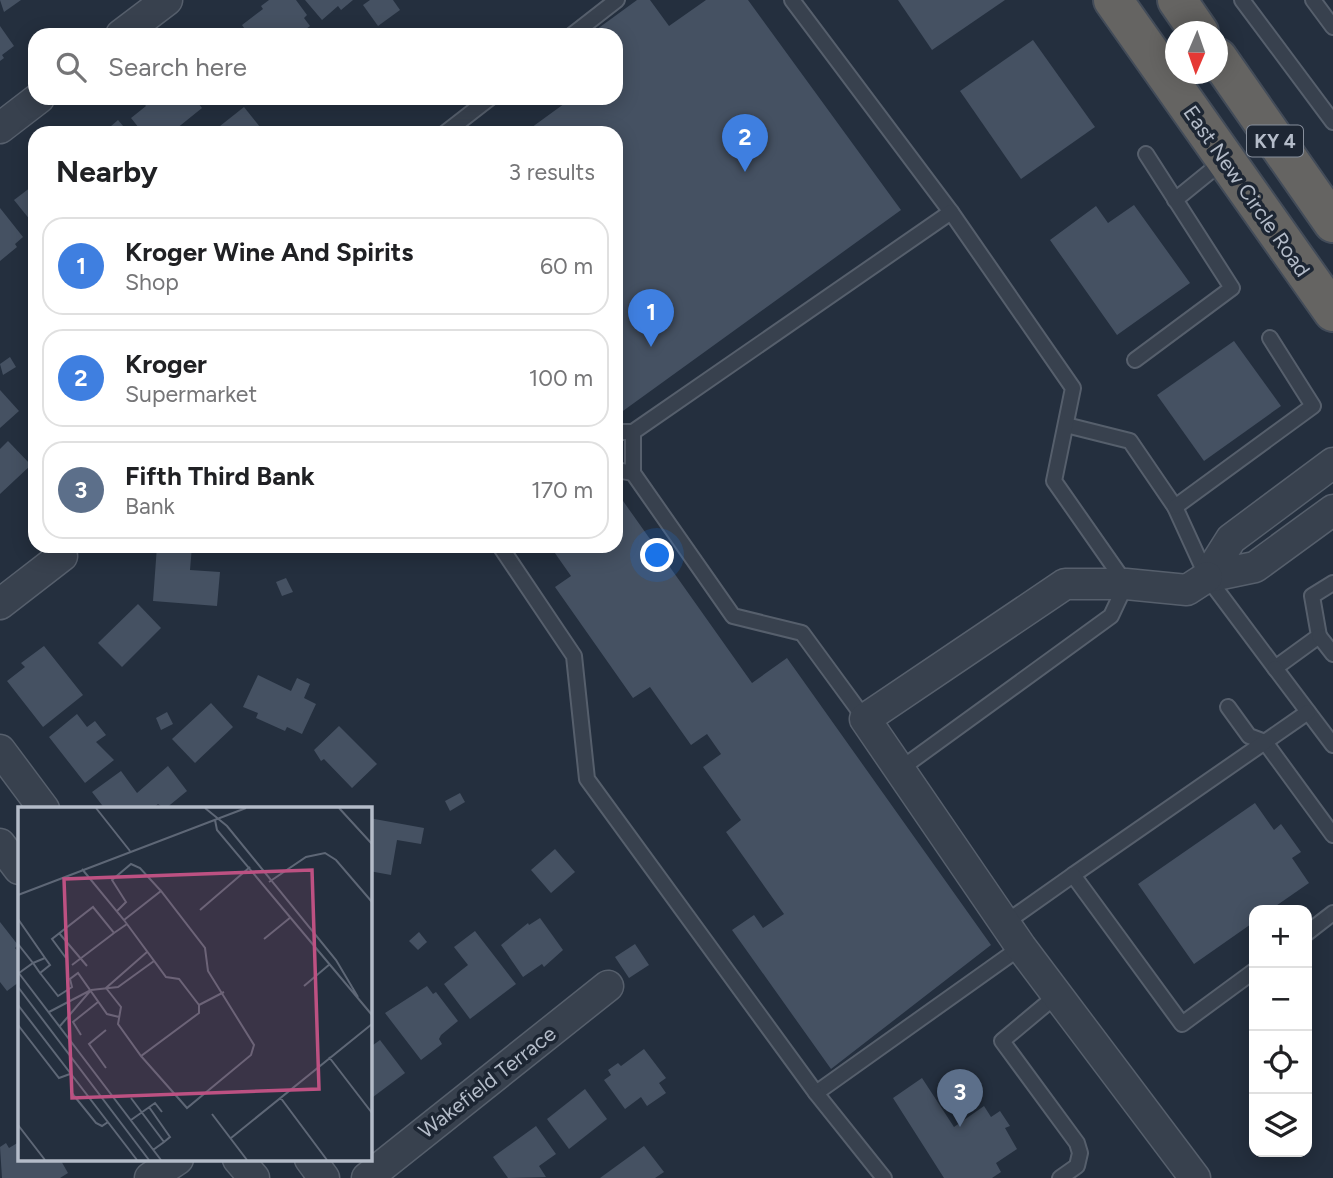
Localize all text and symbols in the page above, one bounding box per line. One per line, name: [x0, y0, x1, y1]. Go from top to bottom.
north arrow: [1165, 21, 1228, 84]
search box: [28, 28, 623, 105]
icon: search: [52, 48, 90, 86]
text: Search here: [108, 51, 247, 83]
street label: East New Circle Road: [1178, 101, 1316, 281]
pin: 2: [722, 114, 768, 172]
road number: KY 4: [1247, 125, 1303, 156]
text: Nearby: [56, 153, 158, 190]
text: 3 results: [508, 158, 595, 186]
text: Kroger Wine And Spirits: [125, 236, 413, 268]
text: 1: [76, 252, 86, 280]
text: 60 m: [540, 252, 593, 280]
text: Shop: [125, 268, 179, 296]
pin: 1: [628, 289, 674, 347]
text: Kroger: [125, 348, 207, 380]
text: 2: [74, 364, 88, 392]
text: 100 m: [529, 364, 593, 392]
text: Supermarket: [125, 380, 257, 408]
text: Fifth Third Bank: [125, 460, 315, 492]
text: 3: [75, 476, 87, 504]
text: 170 m: [531, 476, 593, 504]
text: Bank: [125, 492, 175, 520]
your location: [640, 538, 674, 572]
inset map: [18, 807, 371, 1160]
map controls: [1249, 905, 1312, 1157]
button: +: [1249, 905, 1312, 968]
button: −: [1249, 968, 1312, 1031]
street label: Wakefield Terrace: [413, 1021, 561, 1143]
button: locate: [1249, 1031, 1312, 1094]
pin: 3: [937, 1069, 983, 1127]
button: layers: [1249, 1094, 1312, 1157]

